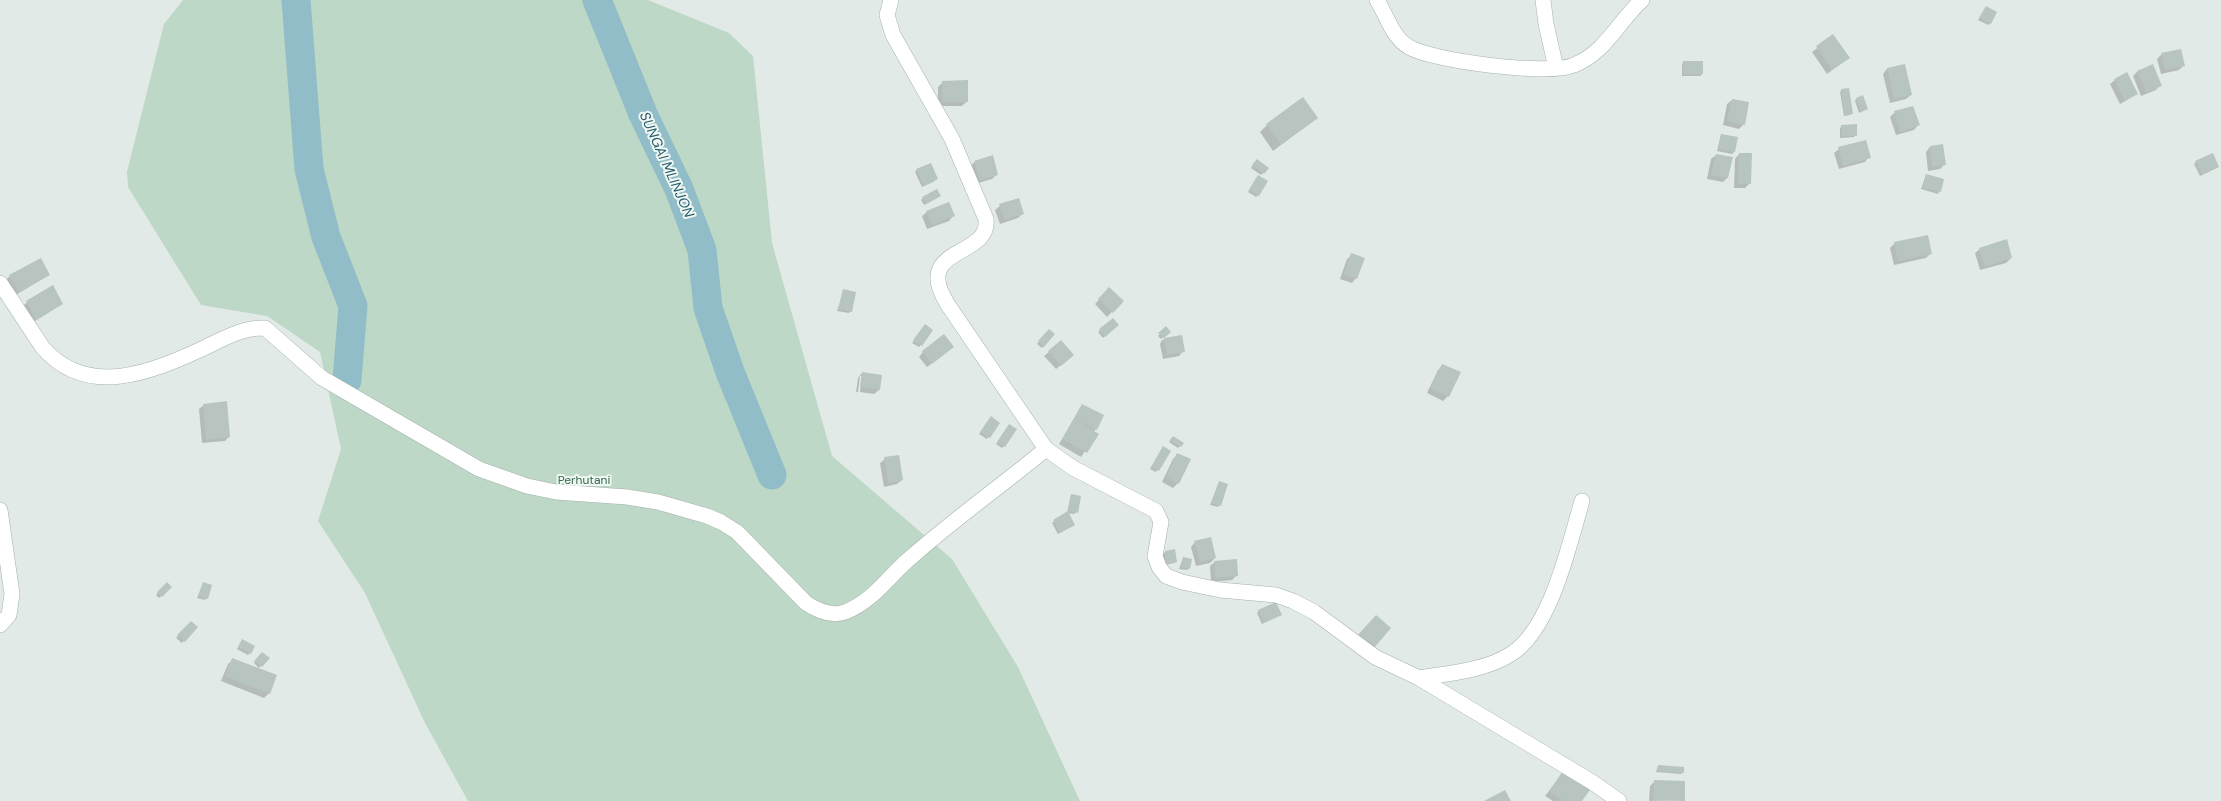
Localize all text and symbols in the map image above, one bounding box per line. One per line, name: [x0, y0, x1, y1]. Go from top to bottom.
water label: SUNGAI MLINJON: [635, 110, 697, 220]
park label: Perhutani: [558, 474, 610, 488]

